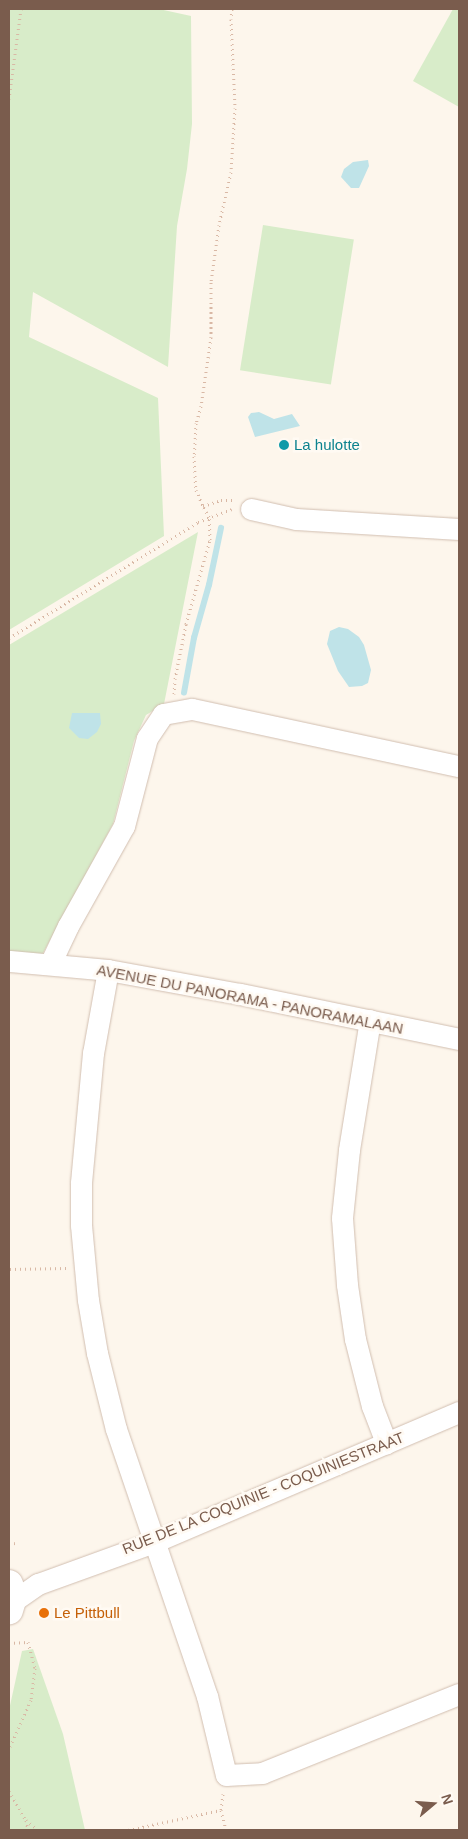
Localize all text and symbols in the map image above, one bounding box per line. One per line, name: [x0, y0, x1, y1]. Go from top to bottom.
place label: La hulotte: [294, 436, 360, 454]
marker: La hulotte: [278, 439, 290, 451]
street label: AVENUE DU PANORAMA - PANORAMALAAN: [95, 960, 405, 1038]
street label: RUE DE LA COQUINIE - COQUINIESTRAAT: [119, 1428, 407, 1558]
place label: Le Pittbull: [54, 1604, 120, 1622]
marker: Le Pittbull: [38, 1607, 50, 1619]
north arrow: [408, 1779, 458, 1829]
text: N: [438, 1792, 456, 1807]

